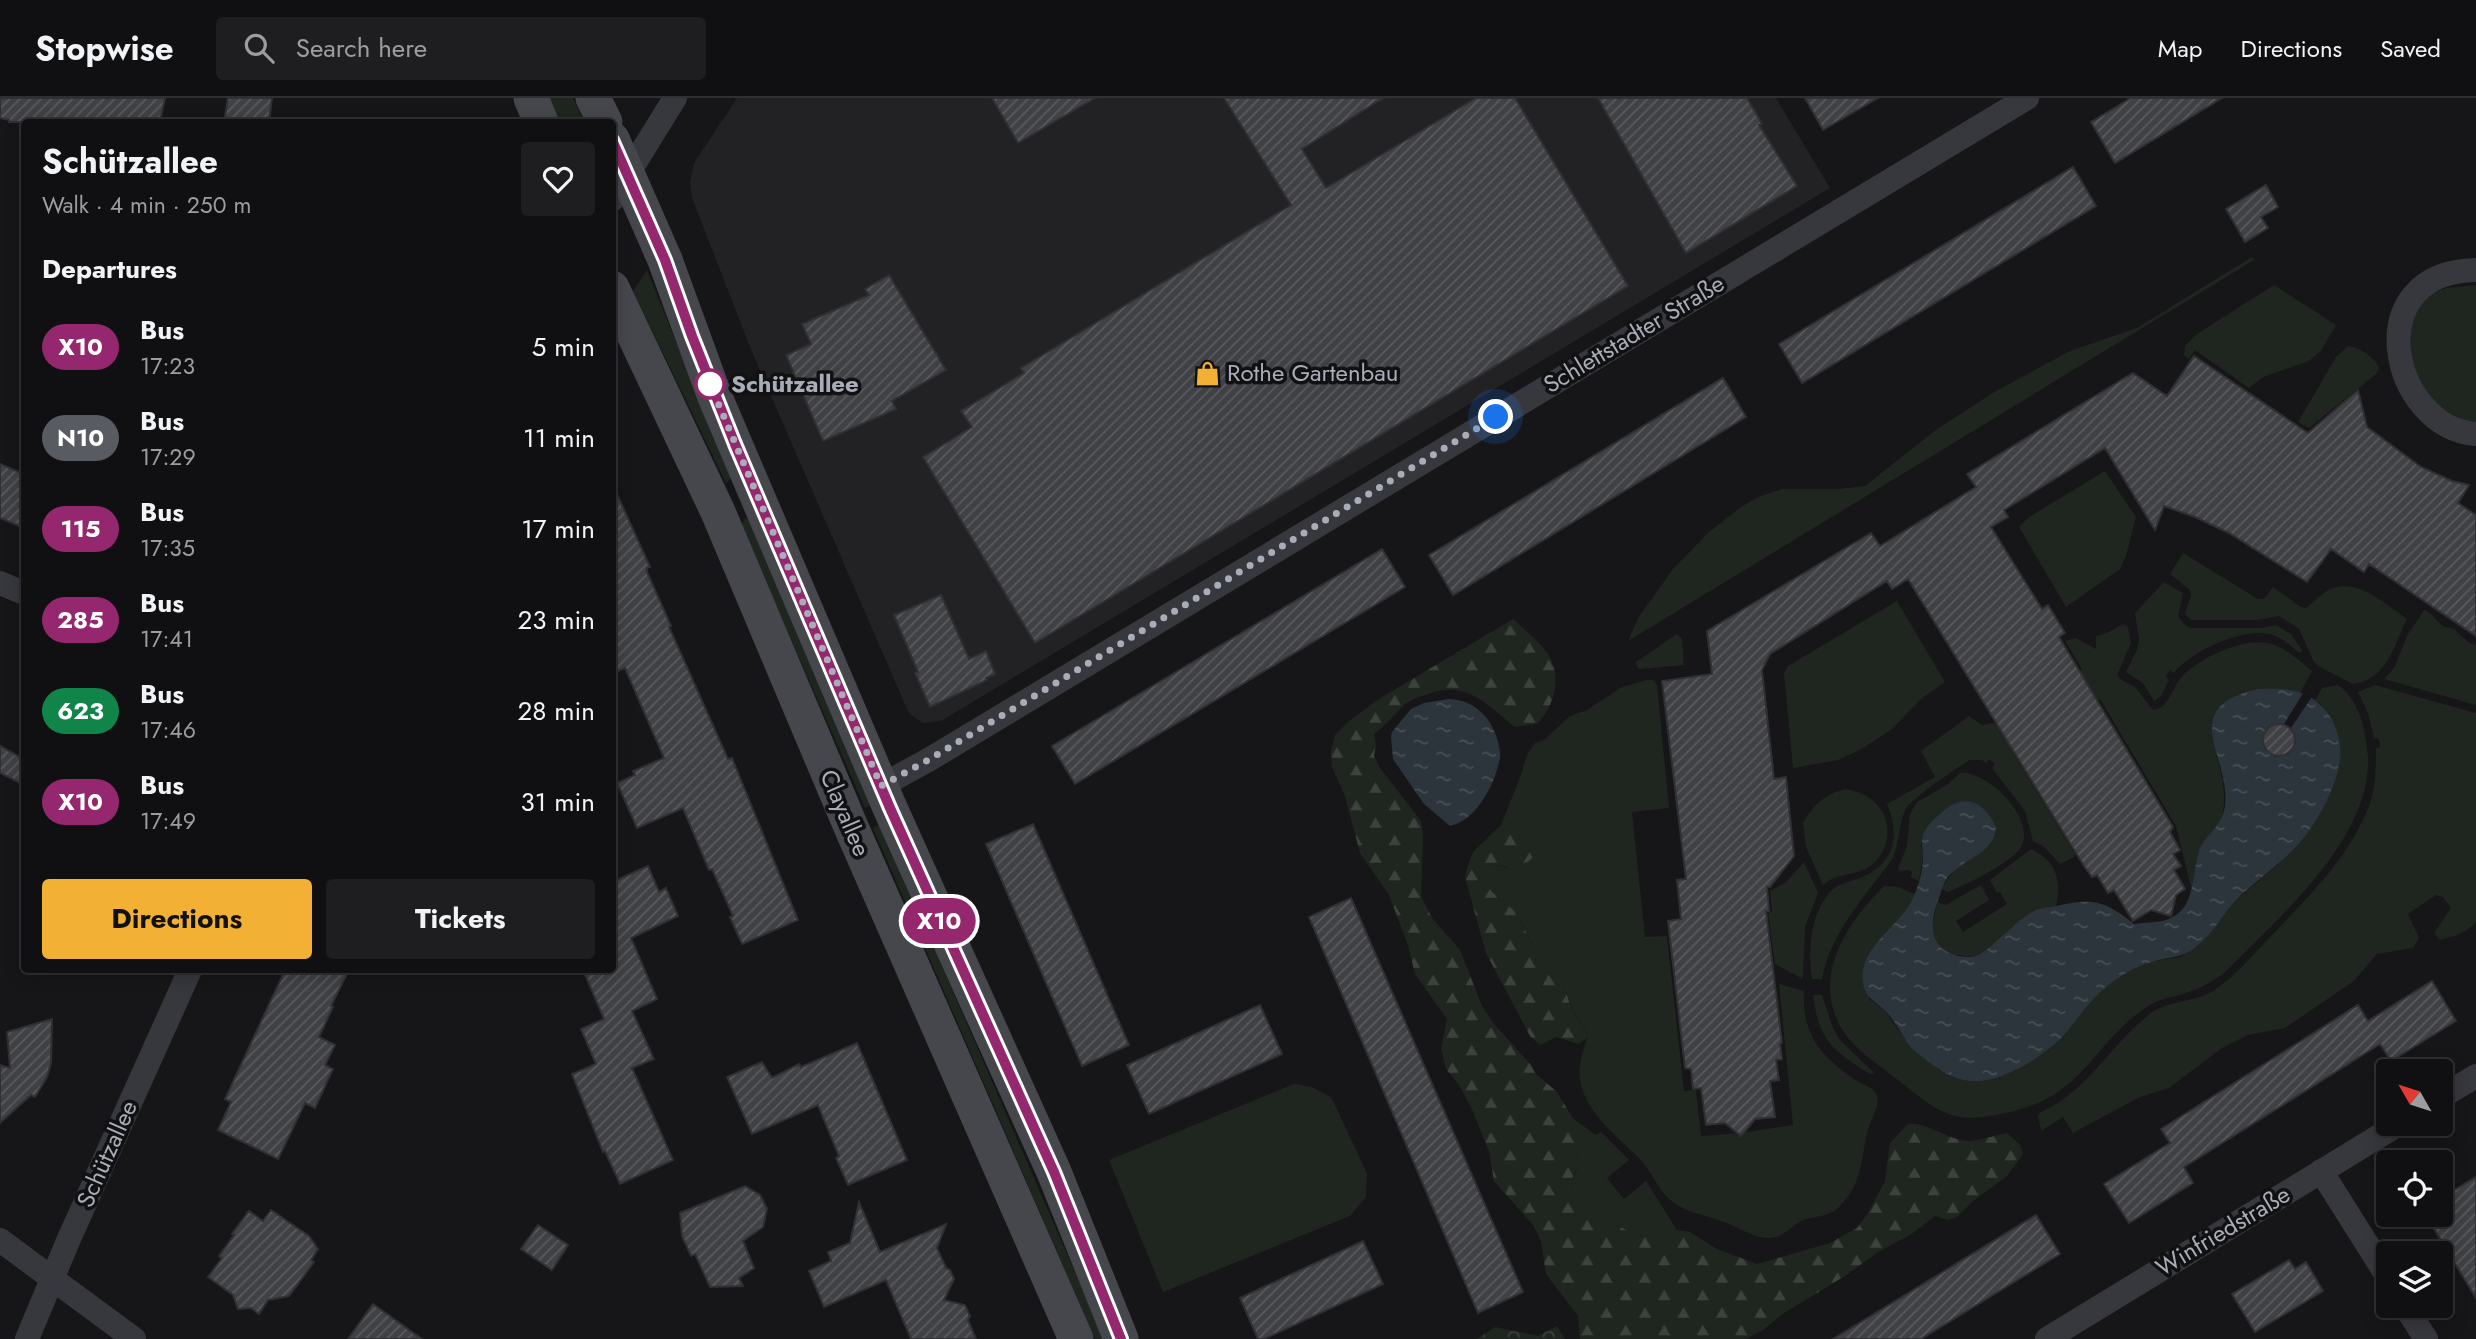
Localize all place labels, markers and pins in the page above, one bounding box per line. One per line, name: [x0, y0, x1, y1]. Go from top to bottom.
place label: Rothe Gartenbau: [1227, 355, 1398, 390]
shop icon: Rothe Gartenbau: [1193, 359, 1221, 387]
place label: Schützallee: [731, 366, 859, 401]
marker: Schützallee: [695, 369, 725, 399]

